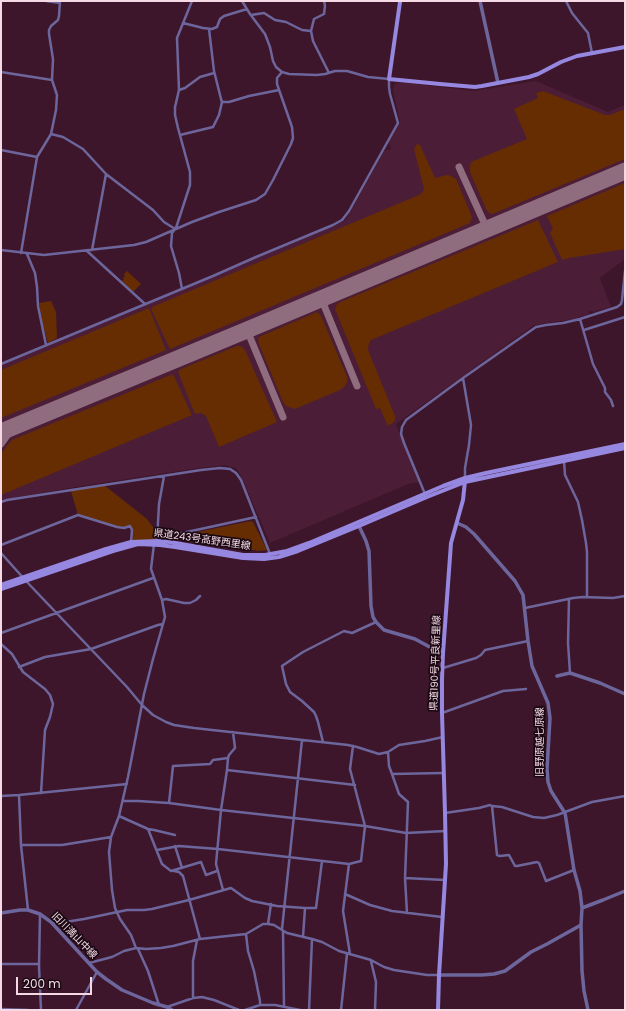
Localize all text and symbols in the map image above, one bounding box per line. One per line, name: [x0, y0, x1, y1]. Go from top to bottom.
street label: 県道243号高野西里線: [153, 527, 251, 553]
street label: 県道190号平良新里線: [428, 615, 444, 711]
street label: 旧野原越七原線: [534, 707, 546, 777]
street label: 旧川満山中線: [49, 910, 99, 962]
scale bar: [18, 969, 94, 995]
text: 200 m: [23, 975, 61, 992]

